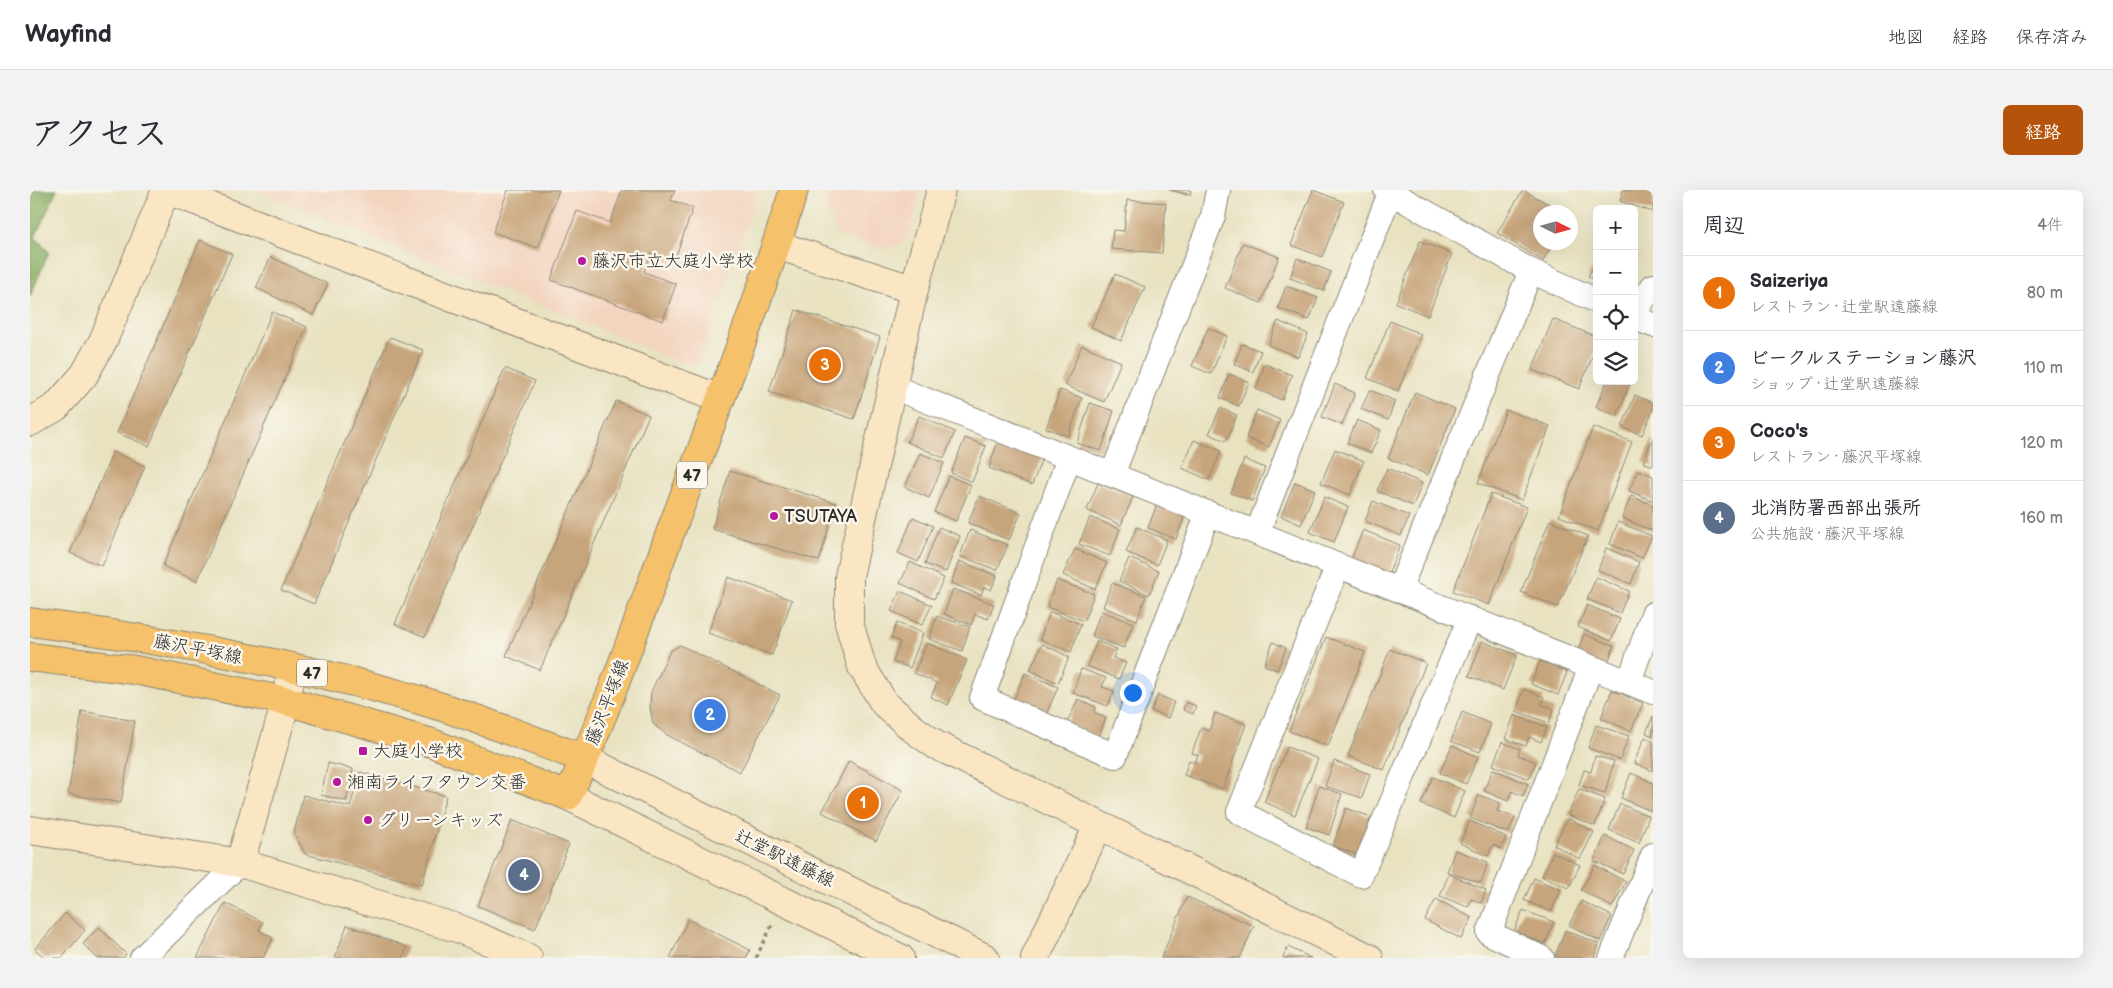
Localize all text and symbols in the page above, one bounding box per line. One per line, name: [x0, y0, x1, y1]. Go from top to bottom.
text: Wayfind: [25, 20, 112, 49]
text: 地図: [1888, 27, 1924, 48]
text: 経路: [1952, 27, 1988, 48]
text: 保存済み: [2016, 27, 2088, 48]
button: 経路: [2003, 105, 2083, 155]
text: アクセス: [30, 113, 168, 156]
north arrow: [1533, 205, 1578, 250]
map controls: [1593, 205, 1638, 385]
button: +: [1593, 205, 1638, 250]
text: 周辺: [1703, 213, 1745, 238]
text: 4件: [2037, 216, 2063, 235]
button: −: [1593, 250, 1638, 295]
place label: 藤沢市立大庭小学校: [592, 251, 754, 272]
marker: 藤沢市立大庭小学校: [576, 255, 588, 267]
text: Saizeriya: [1750, 270, 1829, 293]
text: 1: [1716, 284, 1722, 303]
text: 80 m: [2027, 284, 2063, 303]
button: locate: [1593, 295, 1638, 340]
text: レストラン · 辻堂駅遠藤線: [1750, 298, 1938, 317]
button: layers: [1593, 340, 1638, 385]
pin: 3: [809, 346, 841, 384]
text: ビークルステーション藤沢: [1750, 347, 1976, 370]
text: 2: [1714, 359, 1724, 378]
text: 110 m: [2024, 359, 2063, 378]
text: ショップ · 辻堂駅遠藤線: [1750, 375, 1920, 394]
text: Coco's: [1750, 420, 1808, 443]
text: 3: [1714, 434, 1724, 453]
text: 120 m: [2020, 434, 2063, 453]
text: レストラン · 藤沢平塚線: [1750, 448, 1922, 467]
road number: 47: [677, 462, 707, 488]
text: 北消防署西部出張所: [1750, 497, 1921, 520]
place label: TSUTAYA: [784, 506, 857, 527]
text: 4: [1714, 509, 1724, 528]
text: 160 m: [2020, 509, 2063, 528]
marker: TSUTAYA: [768, 510, 780, 522]
text: 公共施設 · 藤沢平塚線: [1750, 525, 1904, 544]
street label: 藤沢平塚線: [152, 631, 244, 668]
street label: 藤沢平塚線: [582, 656, 633, 748]
road number: 47: [297, 659, 327, 686]
your location: [1120, 680, 1146, 706]
pin: 2: [694, 696, 726, 734]
place label: 大庭小学校: [373, 741, 463, 762]
marker: 大庭小学校: [357, 745, 369, 757]
place label: 湘南ライフタウン交番: [347, 772, 526, 793]
marker: 湘南ライフタウン交番: [331, 776, 343, 788]
pin: 1: [847, 784, 879, 822]
place label: グリーンキッズ: [378, 810, 503, 831]
marker: グリーンキッズ: [362, 814, 374, 826]
street label: 辻堂駅遠藤線: [732, 825, 838, 892]
pin: 4: [508, 856, 540, 894]

